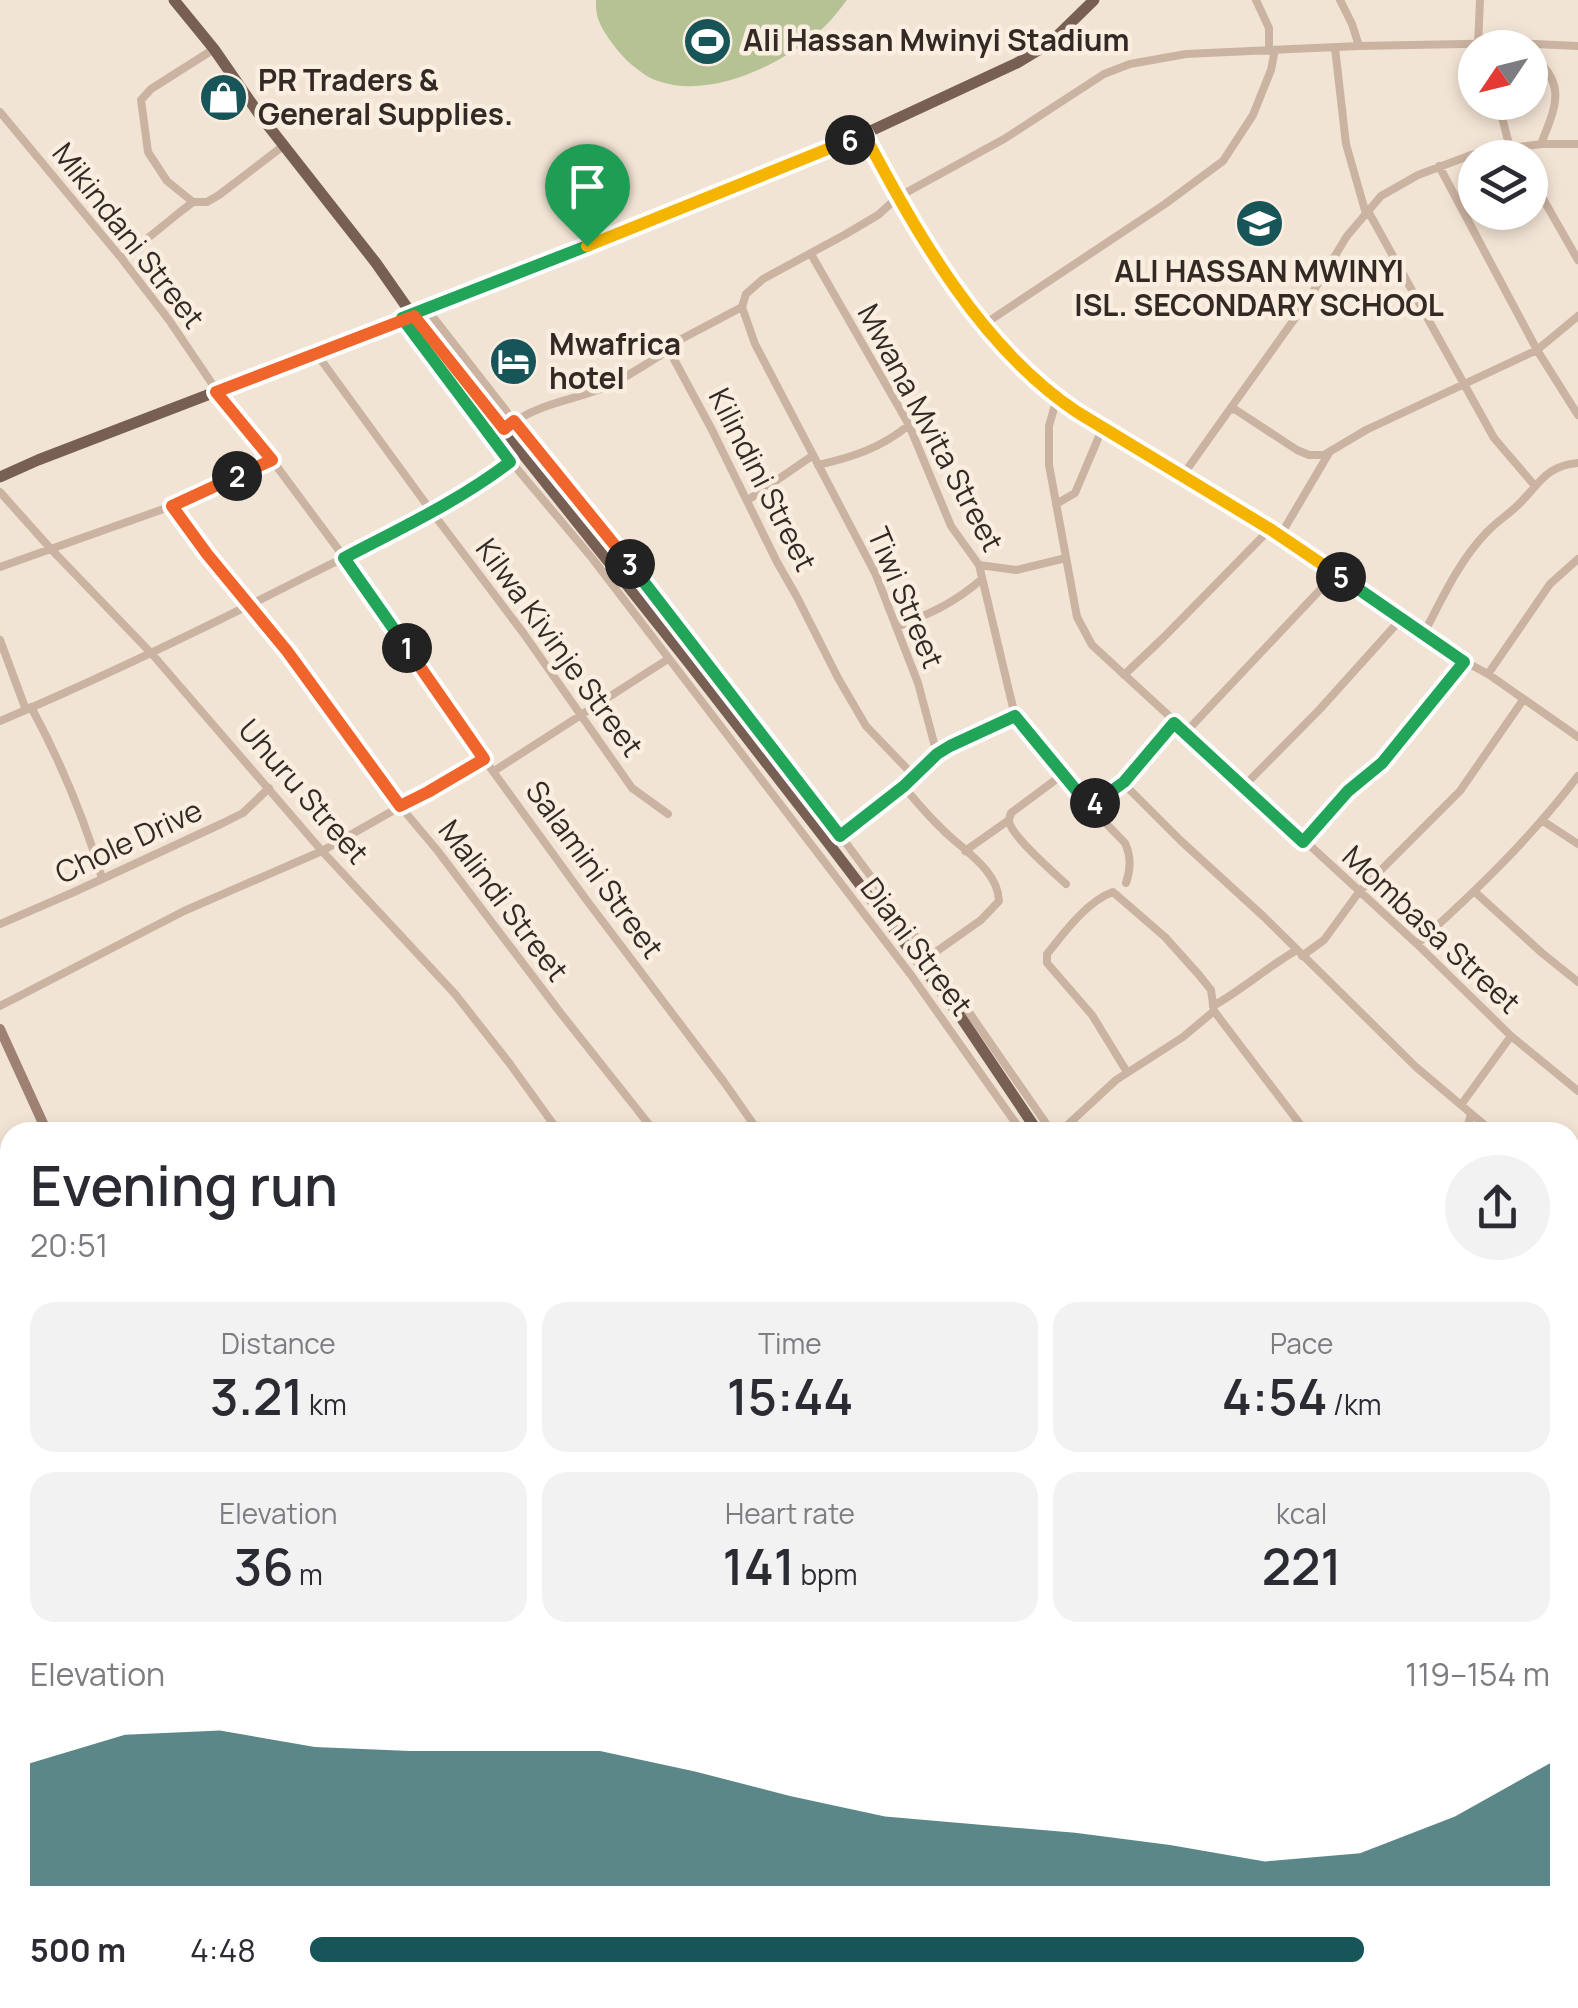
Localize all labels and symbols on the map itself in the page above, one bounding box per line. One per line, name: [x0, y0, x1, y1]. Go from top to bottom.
sports icon: Ali Hassan Mwinyi Stadium: [682, 15, 734, 67]
place label: Ali Hassan Mwinyi Stadium: [743, 19, 1130, 60]
north arrow: [1458, 30, 1548, 120]
place label: PR Traders & General Supplies.: [258, 59, 513, 134]
shop icon: PR Traders & General Supplies.: [197, 72, 249, 124]
pin: 6: [825, 115, 875, 165]
street label: Mikindani Street: [44, 134, 215, 336]
pin: [545, 144, 630, 247]
school or university icon: ALI HASSAN MWINYI ISL. SECONDARY SCHOOL: [1233, 197, 1285, 249]
place label: ALI HASSAN MWINYI ISL. SECONDARY SCHOOL: [1074, 250, 1444, 325]
street label: Mwana Mvita Street: [849, 296, 1014, 558]
place label: Mwafrica hotel: [549, 323, 681, 398]
hotel icon: Mwafrica hotel: [488, 336, 540, 388]
street label: Kilindini Street: [700, 381, 827, 578]
pin: 2: [212, 451, 262, 501]
street label: Tiwi Street: [858, 521, 954, 674]
street label: Kilwa Kivinje Street: [467, 530, 653, 765]
pin: 3: [605, 539, 655, 589]
pin: 5: [1316, 552, 1366, 602]
pin: 1: [382, 623, 432, 673]
street label: Uhuru Street: [230, 710, 378, 872]
street label: Salamini Street: [517, 772, 674, 966]
pin: 4: [1070, 778, 1120, 828]
street label: Chole Drive: [48, 789, 209, 893]
street label: Malindi Street: [430, 811, 578, 989]
street label: Mombasa Street: [1334, 836, 1530, 1022]
street label: Diani Street: [852, 869, 983, 1023]

